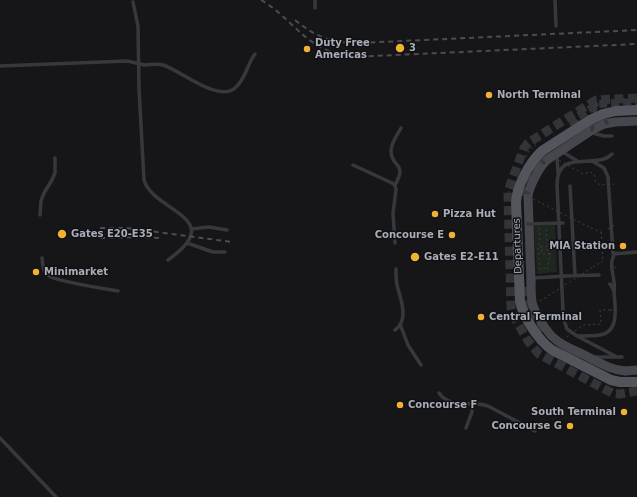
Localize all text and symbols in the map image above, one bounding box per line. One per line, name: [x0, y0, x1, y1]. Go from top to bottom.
place label: Duty Free Americas: [315, 37, 370, 60]
marker: 3: [394, 42, 406, 54]
place label: 3: [409, 42, 416, 54]
marker: Duty Free Americas: [302, 44, 312, 54]
place label: North Terminal: [497, 89, 581, 101]
marker: North Terminal: [484, 90, 494, 100]
place label: Pizza Hut: [443, 208, 496, 220]
marker: Pizza Hut: [430, 209, 440, 219]
street label: Departures: [511, 218, 525, 274]
marker: Gates E20-E35: [56, 228, 68, 240]
place label: Gates E20-E35: [71, 228, 153, 240]
place label: Concourse E: [375, 229, 444, 241]
marker: Concourse E: [447, 230, 457, 240]
place label: MIA Station: [549, 240, 615, 252]
marker: MIA Station: [618, 241, 628, 251]
marker: Gates E2-E11: [409, 251, 421, 263]
place label: Gates E2-E11: [424, 251, 499, 263]
place label: Minimarket: [44, 266, 108, 278]
marker: Minimarket: [31, 267, 41, 277]
place label: Central Terminal: [489, 311, 582, 323]
marker: Central Terminal: [476, 312, 486, 322]
place label: Concourse F: [408, 399, 477, 411]
marker: Concourse F: [395, 400, 405, 410]
place label: South Terminal: [531, 406, 616, 418]
marker: South Terminal: [619, 407, 629, 417]
place label: Concourse G: [491, 420, 562, 432]
marker: Concourse G: [565, 421, 575, 431]

